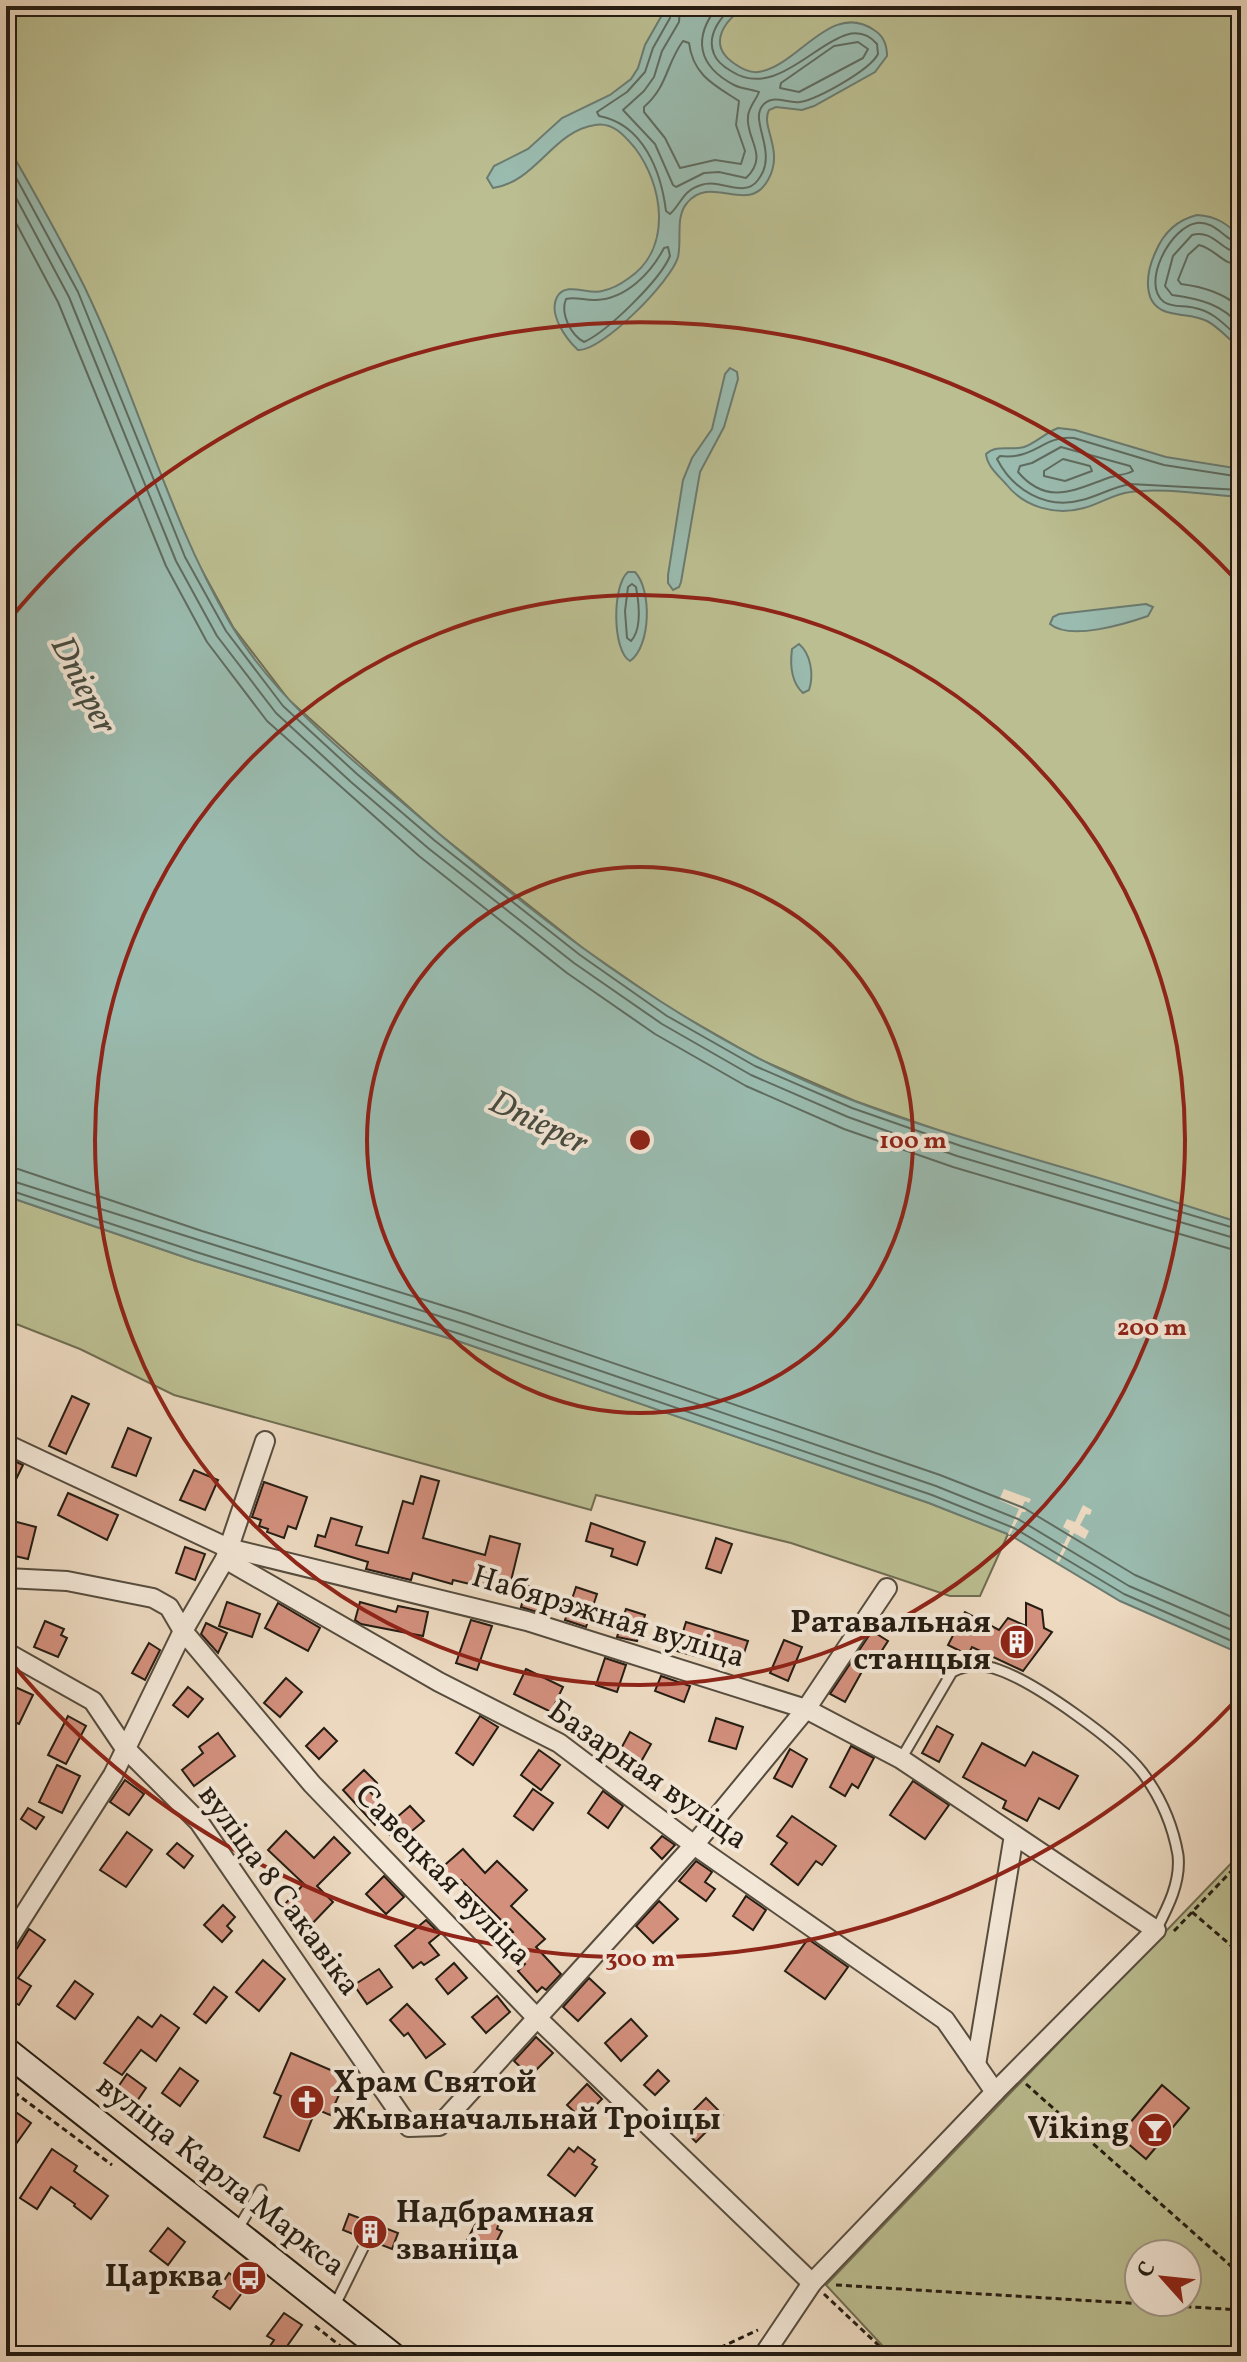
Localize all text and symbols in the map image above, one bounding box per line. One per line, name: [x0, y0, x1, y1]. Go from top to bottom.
water label: Dnieper: [37, 629, 127, 743]
water label: Dnieper: [481, 1080, 595, 1168]
text: 100 m: [879, 1125, 947, 1159]
centre of rings: [626, 1126, 654, 1154]
text: 200 m: [1117, 1312, 1187, 1346]
street label: Набярэжная вуліца: [466, 1555, 750, 1681]
place label: Ратавальная станцыя: [790, 1602, 991, 1683]
building icon: Ратавальная станцыя: [998, 1623, 1036, 1661]
street label: Базарная вуліца: [538, 1690, 756, 1862]
street label: Савецкая вуліца: [343, 1775, 541, 1977]
street label: вуліца 8 Сакавіка: [186, 1776, 370, 2006]
text: 300 m: [605, 1943, 675, 1977]
place label: Храм Святой Жываначальнай Троіцы: [333, 2062, 721, 2143]
street label: вуліца Карла Маркса: [86, 2066, 354, 2288]
church icon: Храм Святой Жываначальнай Троіцы: [288, 2083, 326, 2121]
place label: Viking: [1027, 2108, 1129, 2152]
bar icon: Viking: [1136, 2111, 1174, 2149]
place label: Надбрамная званіца: [396, 2192, 594, 2273]
building icon: Надбрамная званіца: [351, 2213, 389, 2251]
north arrow: [1123, 2238, 1203, 2318]
place label: Царква: [105, 2256, 223, 2300]
text: С: [1130, 2257, 1164, 2283]
bus stop icon: Царква: [230, 2259, 268, 2297]

